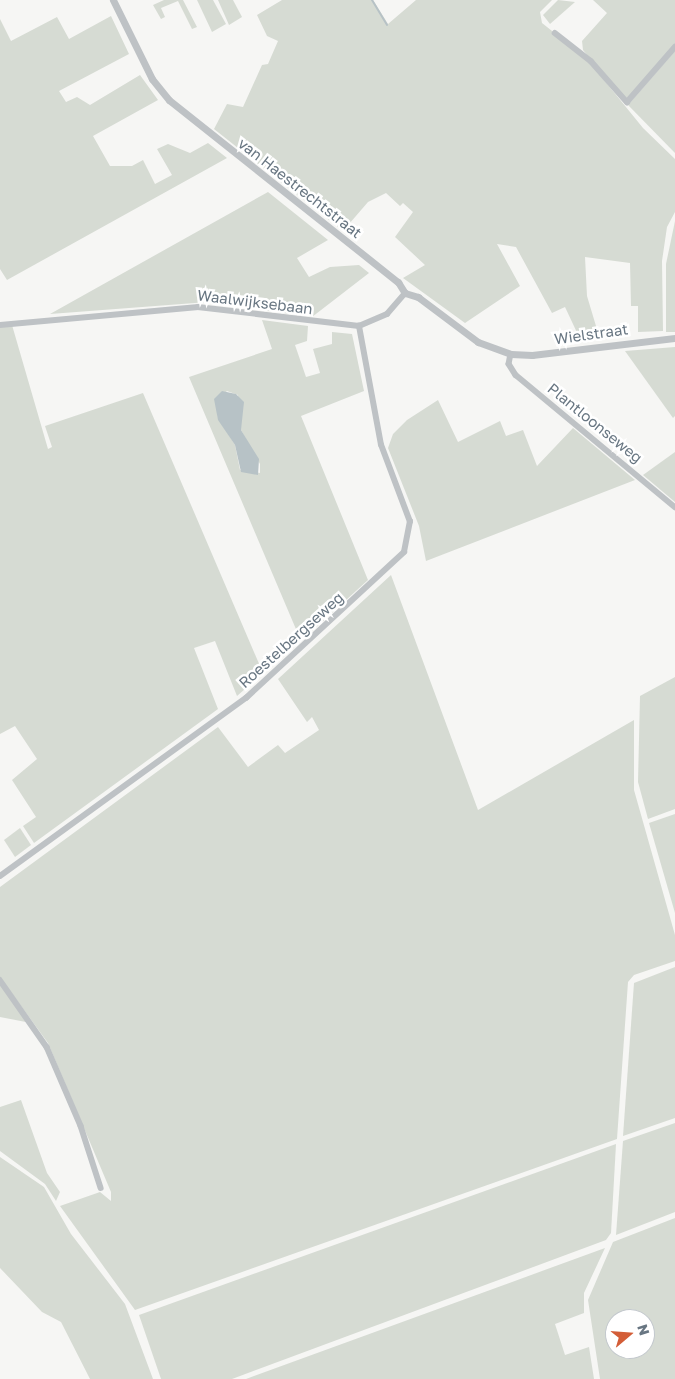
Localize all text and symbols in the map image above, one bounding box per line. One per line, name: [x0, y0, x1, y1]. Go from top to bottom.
street label: van Haestrechtstraat: [235, 134, 365, 242]
street label: Waalwijksebaan: [196, 286, 314, 318]
street label: Wielstraat: [553, 320, 629, 348]
street label: Plantloonseweg: [544, 379, 646, 467]
street label: Roestelbergseweg: [235, 588, 347, 692]
north arrow: [605, 1309, 655, 1359]
text: N: [634, 1322, 654, 1337]

